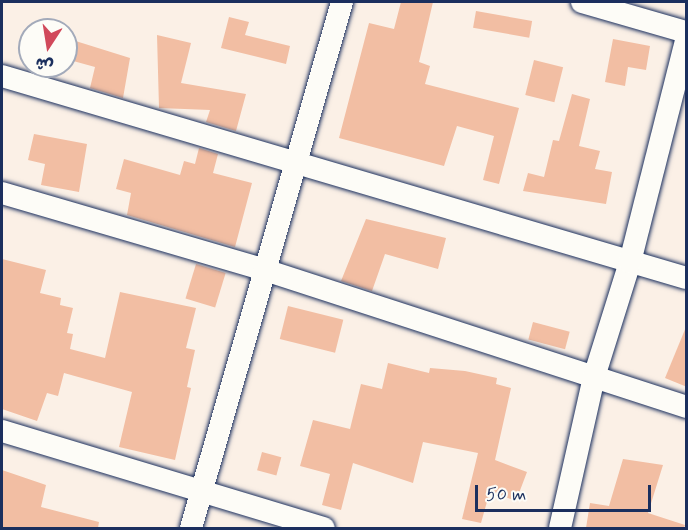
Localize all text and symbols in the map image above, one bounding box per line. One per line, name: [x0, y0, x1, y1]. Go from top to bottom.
north arrow: [18, 18, 78, 78]
text: ش: [34, 52, 55, 76]
scale bar: [478, 473, 654, 511]
text: 50 m: [486, 483, 526, 507]

